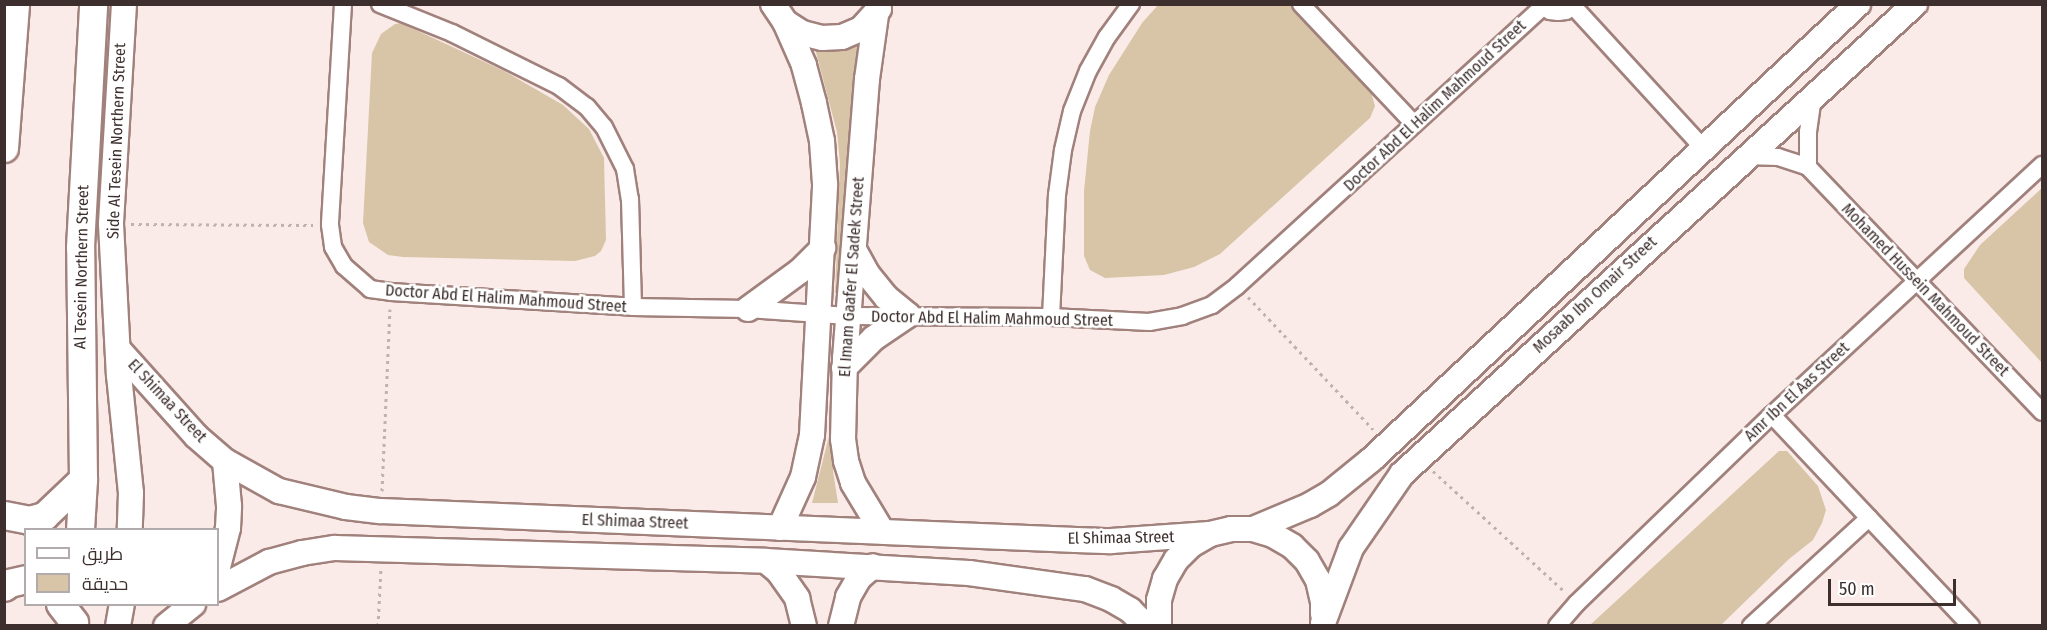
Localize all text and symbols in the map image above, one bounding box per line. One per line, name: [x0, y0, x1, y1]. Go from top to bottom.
street label: Doctor Abd El Halim Mahmoud Street: [1340, 16, 1530, 196]
street label: Side Al Tesein Northern Street: [104, 43, 130, 239]
street label: El Imam Gaafer El Sadek Street: [835, 176, 869, 378]
street label: Al Tesein Northern Street: [71, 185, 93, 349]
street label: Mohamed Hussein Mahmoud Street: [1837, 200, 2013, 380]
street label: Mosaab Ibn Omair Street: [1529, 233, 1661, 357]
street label: Doctor Abd El Halim Mahmoud Street: [385, 281, 627, 317]
street label: Doctor Abd El Halim Mahmoud Street: [871, 307, 1113, 331]
street label: Amr Ibn El Aas Street: [1741, 338, 1853, 446]
street label: El Shimaa Street: [124, 355, 210, 447]
street label: El Shimaa Street: [581, 511, 689, 533]
street label: El Shimaa Street: [1067, 527, 1175, 549]
legend: [24, 528, 219, 606]
text: طريق: [82, 543, 123, 565]
scale bar: [1831, 567, 1958, 605]
text: حديقة: [82, 573, 128, 595]
text: 50 m: [1839, 578, 1875, 600]

